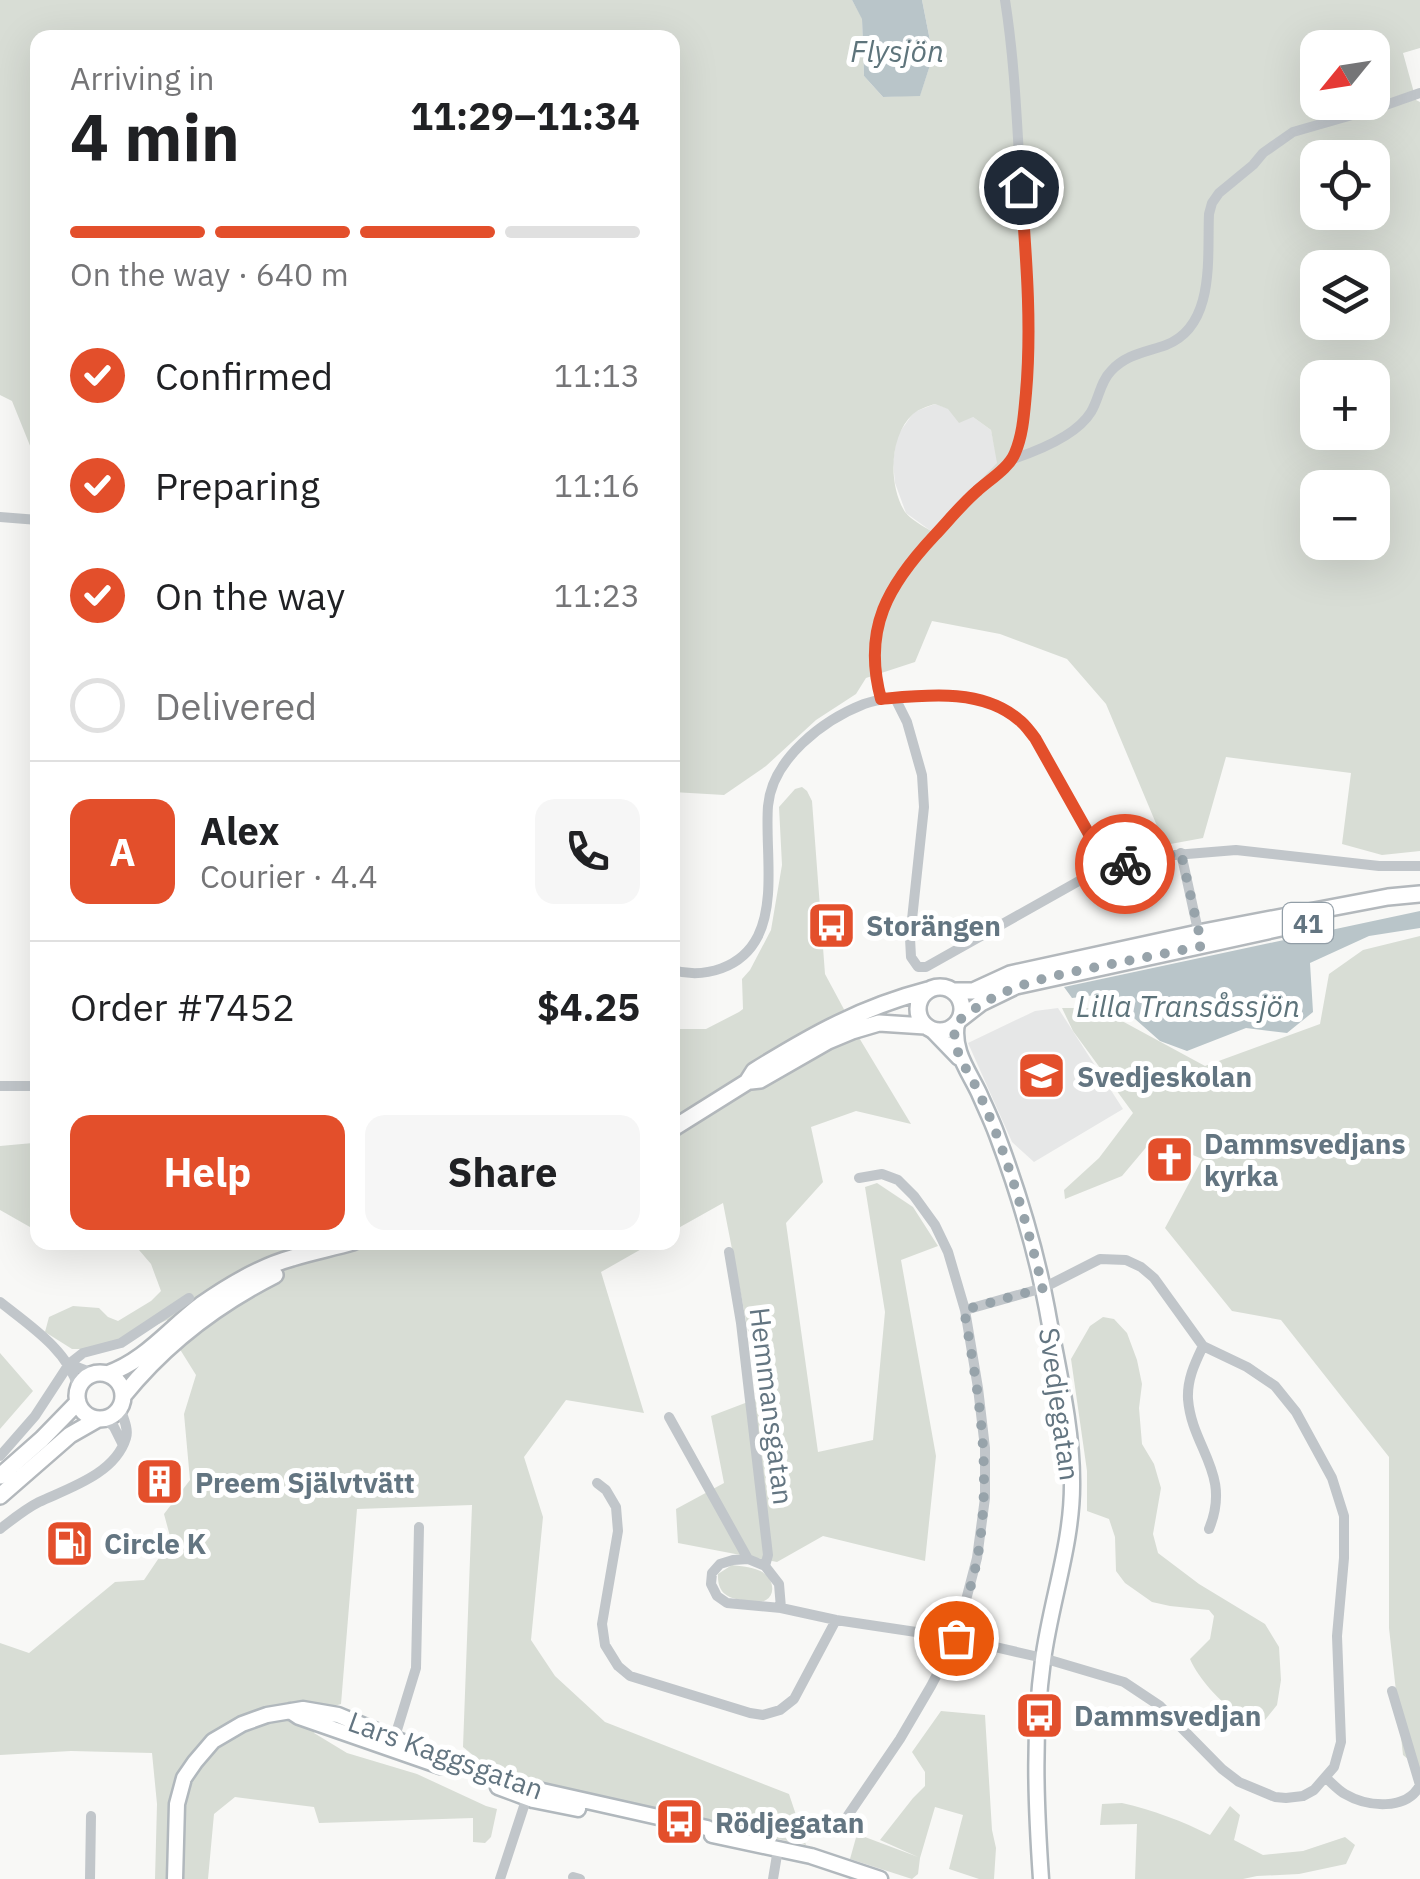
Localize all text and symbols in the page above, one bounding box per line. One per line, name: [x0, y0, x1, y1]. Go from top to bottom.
north arrow: [1300, 30, 1390, 120]
map controls: [1300, 30, 1390, 560]
water label: Flysjön: [850, 31, 944, 70]
text: Arriving in: [70, 57, 215, 99]
text: 11:29–11:34: [410, 91, 640, 140]
text: 4 min: [70, 94, 240, 179]
button: locate: [1300, 140, 1390, 230]
pin: [979, 145, 1064, 230]
icon: home: [994, 160, 1049, 215]
button: layers: [1300, 250, 1390, 340]
text: On the way · 640 m: [70, 253, 349, 295]
icon: check: [70, 348, 125, 403]
text: Confirmed: [155, 351, 333, 400]
text: 11:13: [554, 354, 640, 396]
button: +: [1300, 360, 1390, 450]
icon: check: [70, 458, 125, 513]
text: Preparing: [155, 461, 320, 510]
text: 11:16: [554, 464, 640, 506]
button: −: [1300, 470, 1390, 560]
icon: check: [70, 568, 125, 623]
text: On the way: [155, 571, 345, 620]
text: 11:23: [554, 574, 640, 616]
text: Delivered: [155, 681, 317, 730]
button: phone: [535, 799, 640, 904]
text: Alex: [200, 806, 280, 855]
courier: [1075, 814, 1175, 914]
text: A: [109, 827, 136, 876]
icon: bike: [1098, 837, 1153, 892]
text: Courier · 4.4: [200, 855, 378, 897]
bus stop icon: Storängen: [805, 899, 857, 951]
road number: 41: [1283, 903, 1333, 943]
place label: Storängen: [866, 907, 1001, 944]
text: Order #7452: [70, 982, 295, 1031]
text: $4.25: [537, 982, 640, 1031]
water label: Lilla Transåssjön: [1076, 986, 1300, 1025]
school or university icon: Svedjeskolan: [1016, 1050, 1068, 1102]
place label: Svedjeskolan: [1077, 1058, 1252, 1095]
button: Help: [70, 1115, 345, 1230]
button: Share: [365, 1115, 640, 1230]
place label: Dammsvedjans kyrka: [1204, 1125, 1406, 1194]
church icon: Dammsvedjans kyrka: [1143, 1133, 1195, 1185]
street label: Hemmansgatan: [742, 1305, 802, 1507]
street label: Svedjegatan: [1031, 1325, 1089, 1483]
building icon: Preem Självtvätt: [134, 1456, 186, 1508]
place label: Preem Självtvätt: [195, 1464, 415, 1501]
fuel station icon: Circle K: [43, 1517, 95, 1569]
place label: Circle K: [104, 1525, 207, 1562]
pin: [914, 1596, 999, 1681]
icon: bag: [929, 1611, 984, 1666]
bus stop icon: Dammsvedjan: [1013, 1689, 1065, 1741]
place label: Dammsvedjan: [1074, 1697, 1262, 1734]
street label: Lars Kaggsgatan: [343, 1703, 549, 1807]
bus stop icon: Rödjegatan: [654, 1796, 706, 1848]
place label: Rödjegatan: [715, 1804, 865, 1841]

